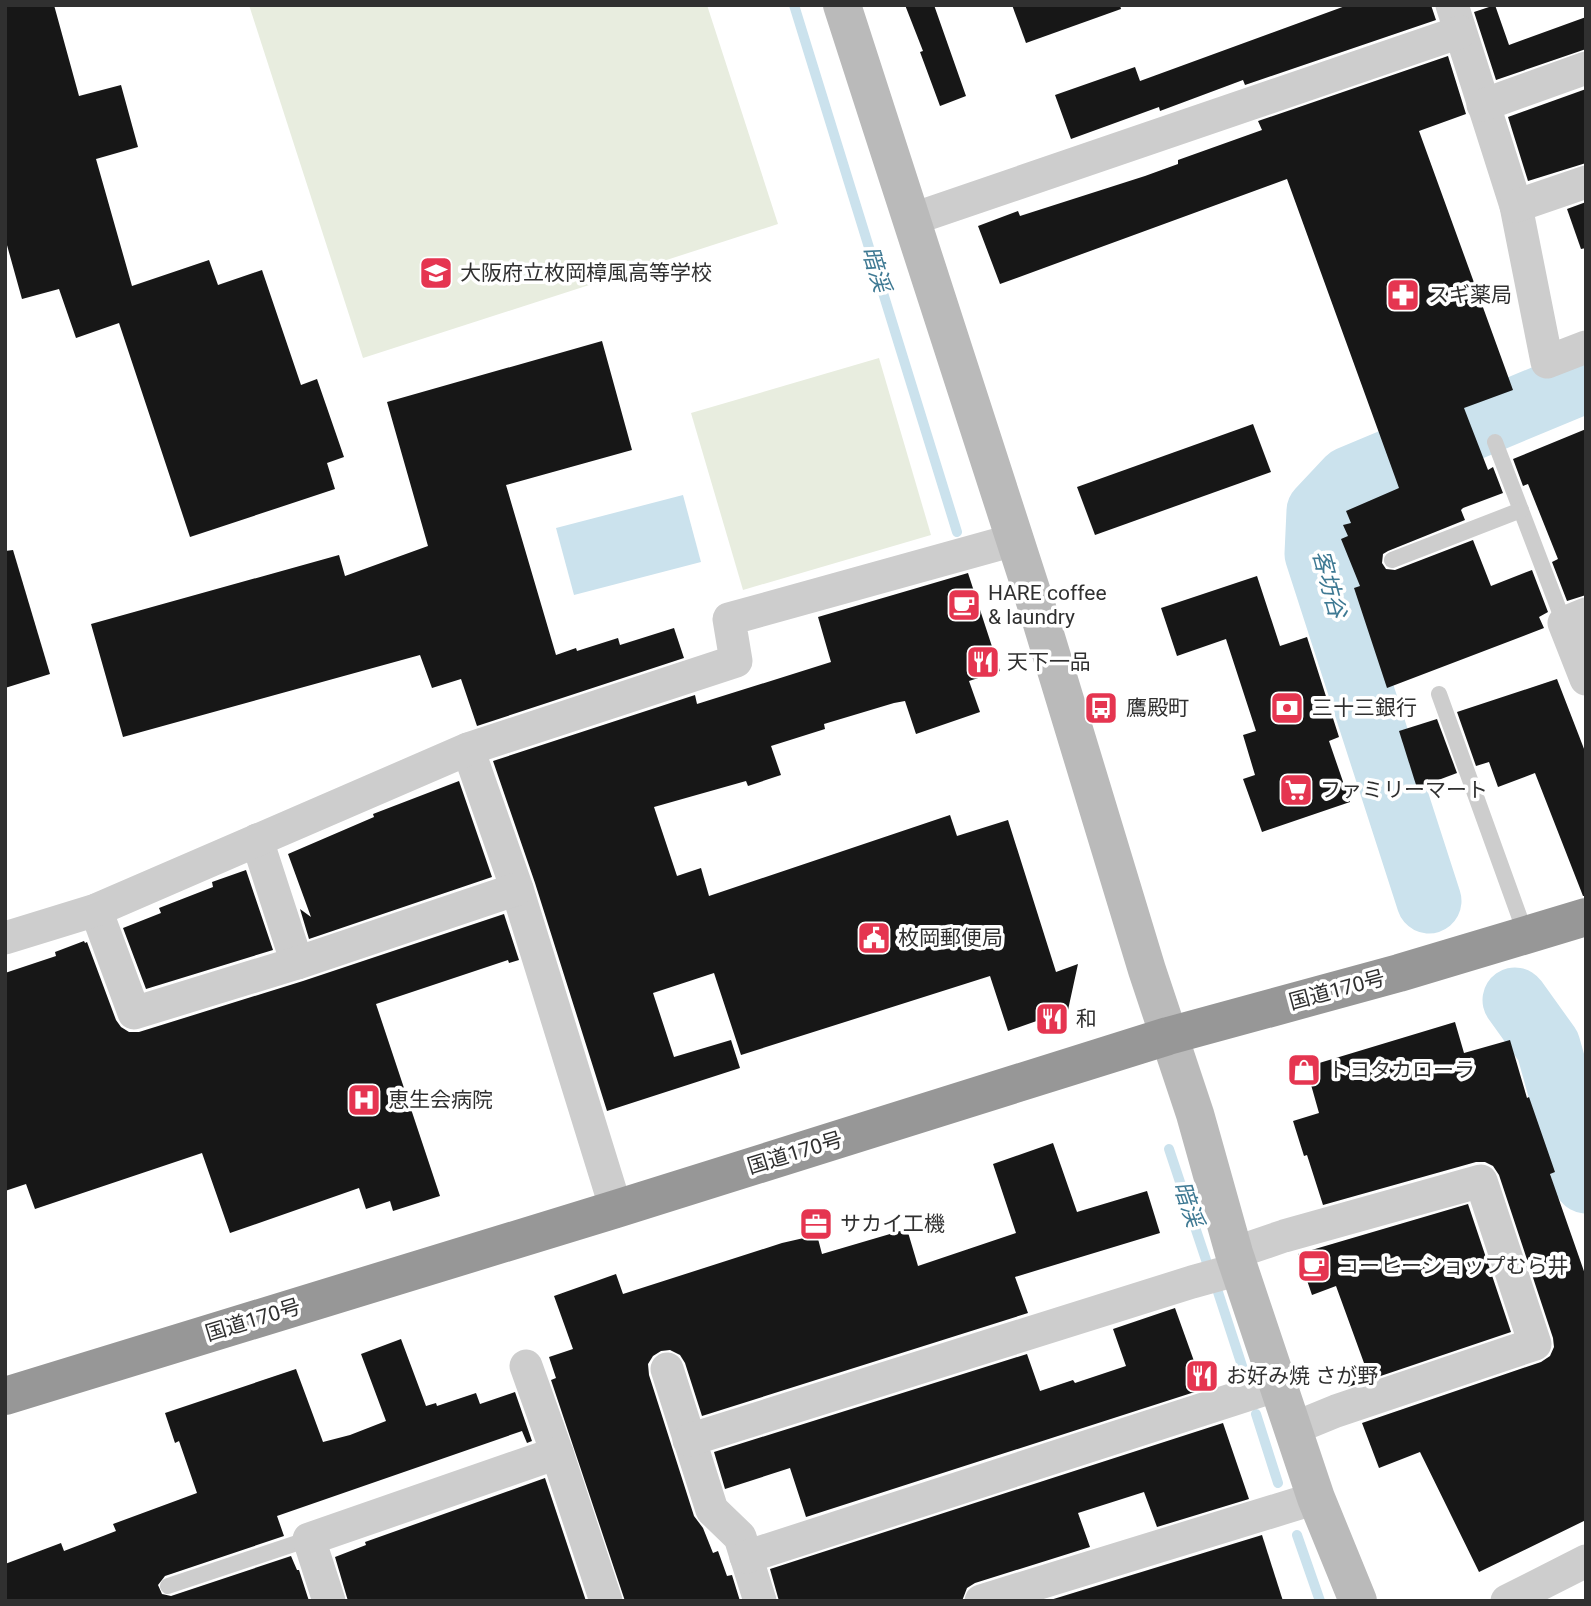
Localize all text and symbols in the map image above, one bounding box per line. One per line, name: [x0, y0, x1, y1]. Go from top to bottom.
water label: 暗渓: [856, 243, 897, 298]
school or university icon: 大阪府立枚岡樟風高等学校: [417, 254, 455, 292]
place label: 大阪府立枚岡樟風高等学校: [460, 261, 712, 285]
pharmacy icon: スギ薬局: [1384, 276, 1422, 314]
place label: スギ薬局: [1428, 283, 1512, 307]
water label: 客坊谷: [1307, 547, 1351, 623]
place label: HARE coffee & laundry: [988, 581, 1107, 629]
cafe icon: HARE coffee & laundry: [945, 586, 983, 624]
restaurant icon: 天下一品: [964, 643, 1002, 681]
place label: 天下一品: [1007, 650, 1091, 674]
bus stop icon: 鷹殿町: [1082, 689, 1120, 727]
bank icon: 三十三銀行: [1268, 689, 1306, 727]
place label: 鷹殿町: [1126, 696, 1189, 720]
place label: 三十三銀行: [1312, 696, 1417, 720]
supermarket icon: ファミリーマート: [1277, 771, 1315, 809]
place label: ファミリーマート: [1320, 778, 1488, 802]
public building icon: 枚岡郵便局: [855, 919, 893, 957]
place label: 枚岡郵便局: [898, 926, 1003, 950]
street label: 国道170号: [1286, 966, 1388, 1014]
restaurant icon: 和: [1033, 1000, 1071, 1038]
place label: 和: [1076, 1007, 1097, 1031]
shop icon: トヨタカローラ: [1285, 1051, 1323, 1089]
place label: トヨタカローラ: [1328, 1058, 1475, 1082]
hospital icon: 恵生会病院: [345, 1081, 383, 1119]
place label: 恵生会病院: [388, 1088, 493, 1112]
street label: 国道170号: [744, 1127, 846, 1179]
water label: 暗渓: [1168, 1178, 1209, 1233]
office icon: サカイ工機: [797, 1205, 835, 1243]
place label: サカイ工機: [840, 1212, 945, 1236]
cafe icon: コーヒーショップむら井: [1295, 1247, 1333, 1285]
place label: コーヒーショップむら井: [1338, 1254, 1569, 1278]
street label: 国道170号: [202, 1294, 304, 1346]
restaurant icon: お好み焼 さが野: [1183, 1357, 1221, 1395]
place label: お好み焼 さが野: [1226, 1364, 1378, 1388]

